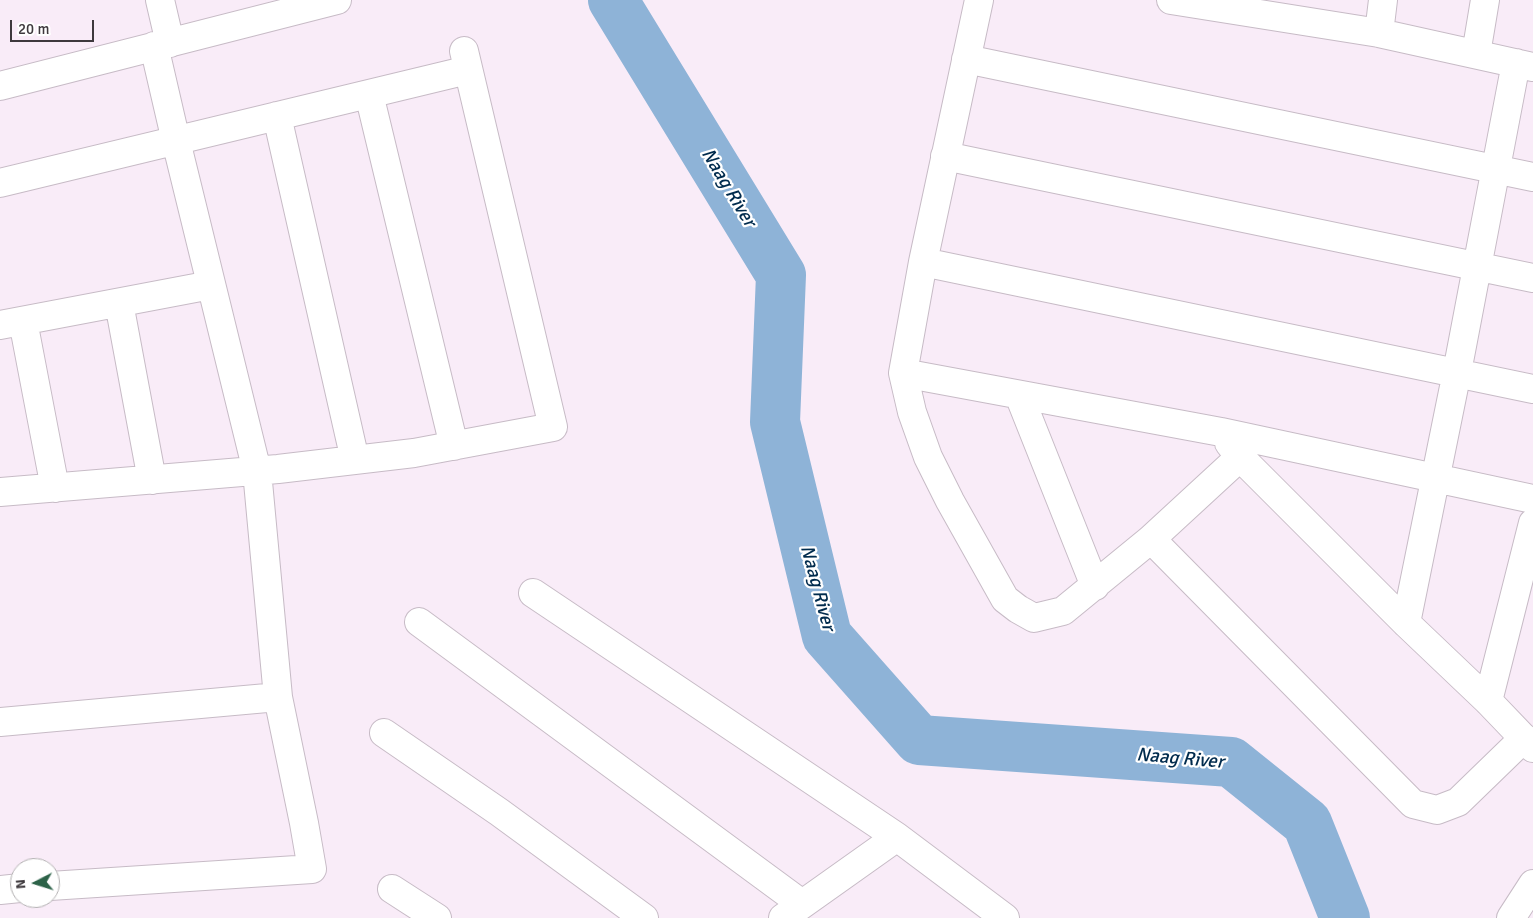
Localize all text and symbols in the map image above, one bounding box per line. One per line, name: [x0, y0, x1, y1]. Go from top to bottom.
scale bar: [12, 10, 96, 42]
text: 20 m: [18, 20, 49, 38]
water label: Naag River: [696, 145, 760, 231]
water label: Naag River: [795, 543, 839, 633]
water label: Naag River: [1135, 744, 1225, 774]
north arrow: [10, 858, 60, 908]
text: N: [12, 879, 29, 890]

